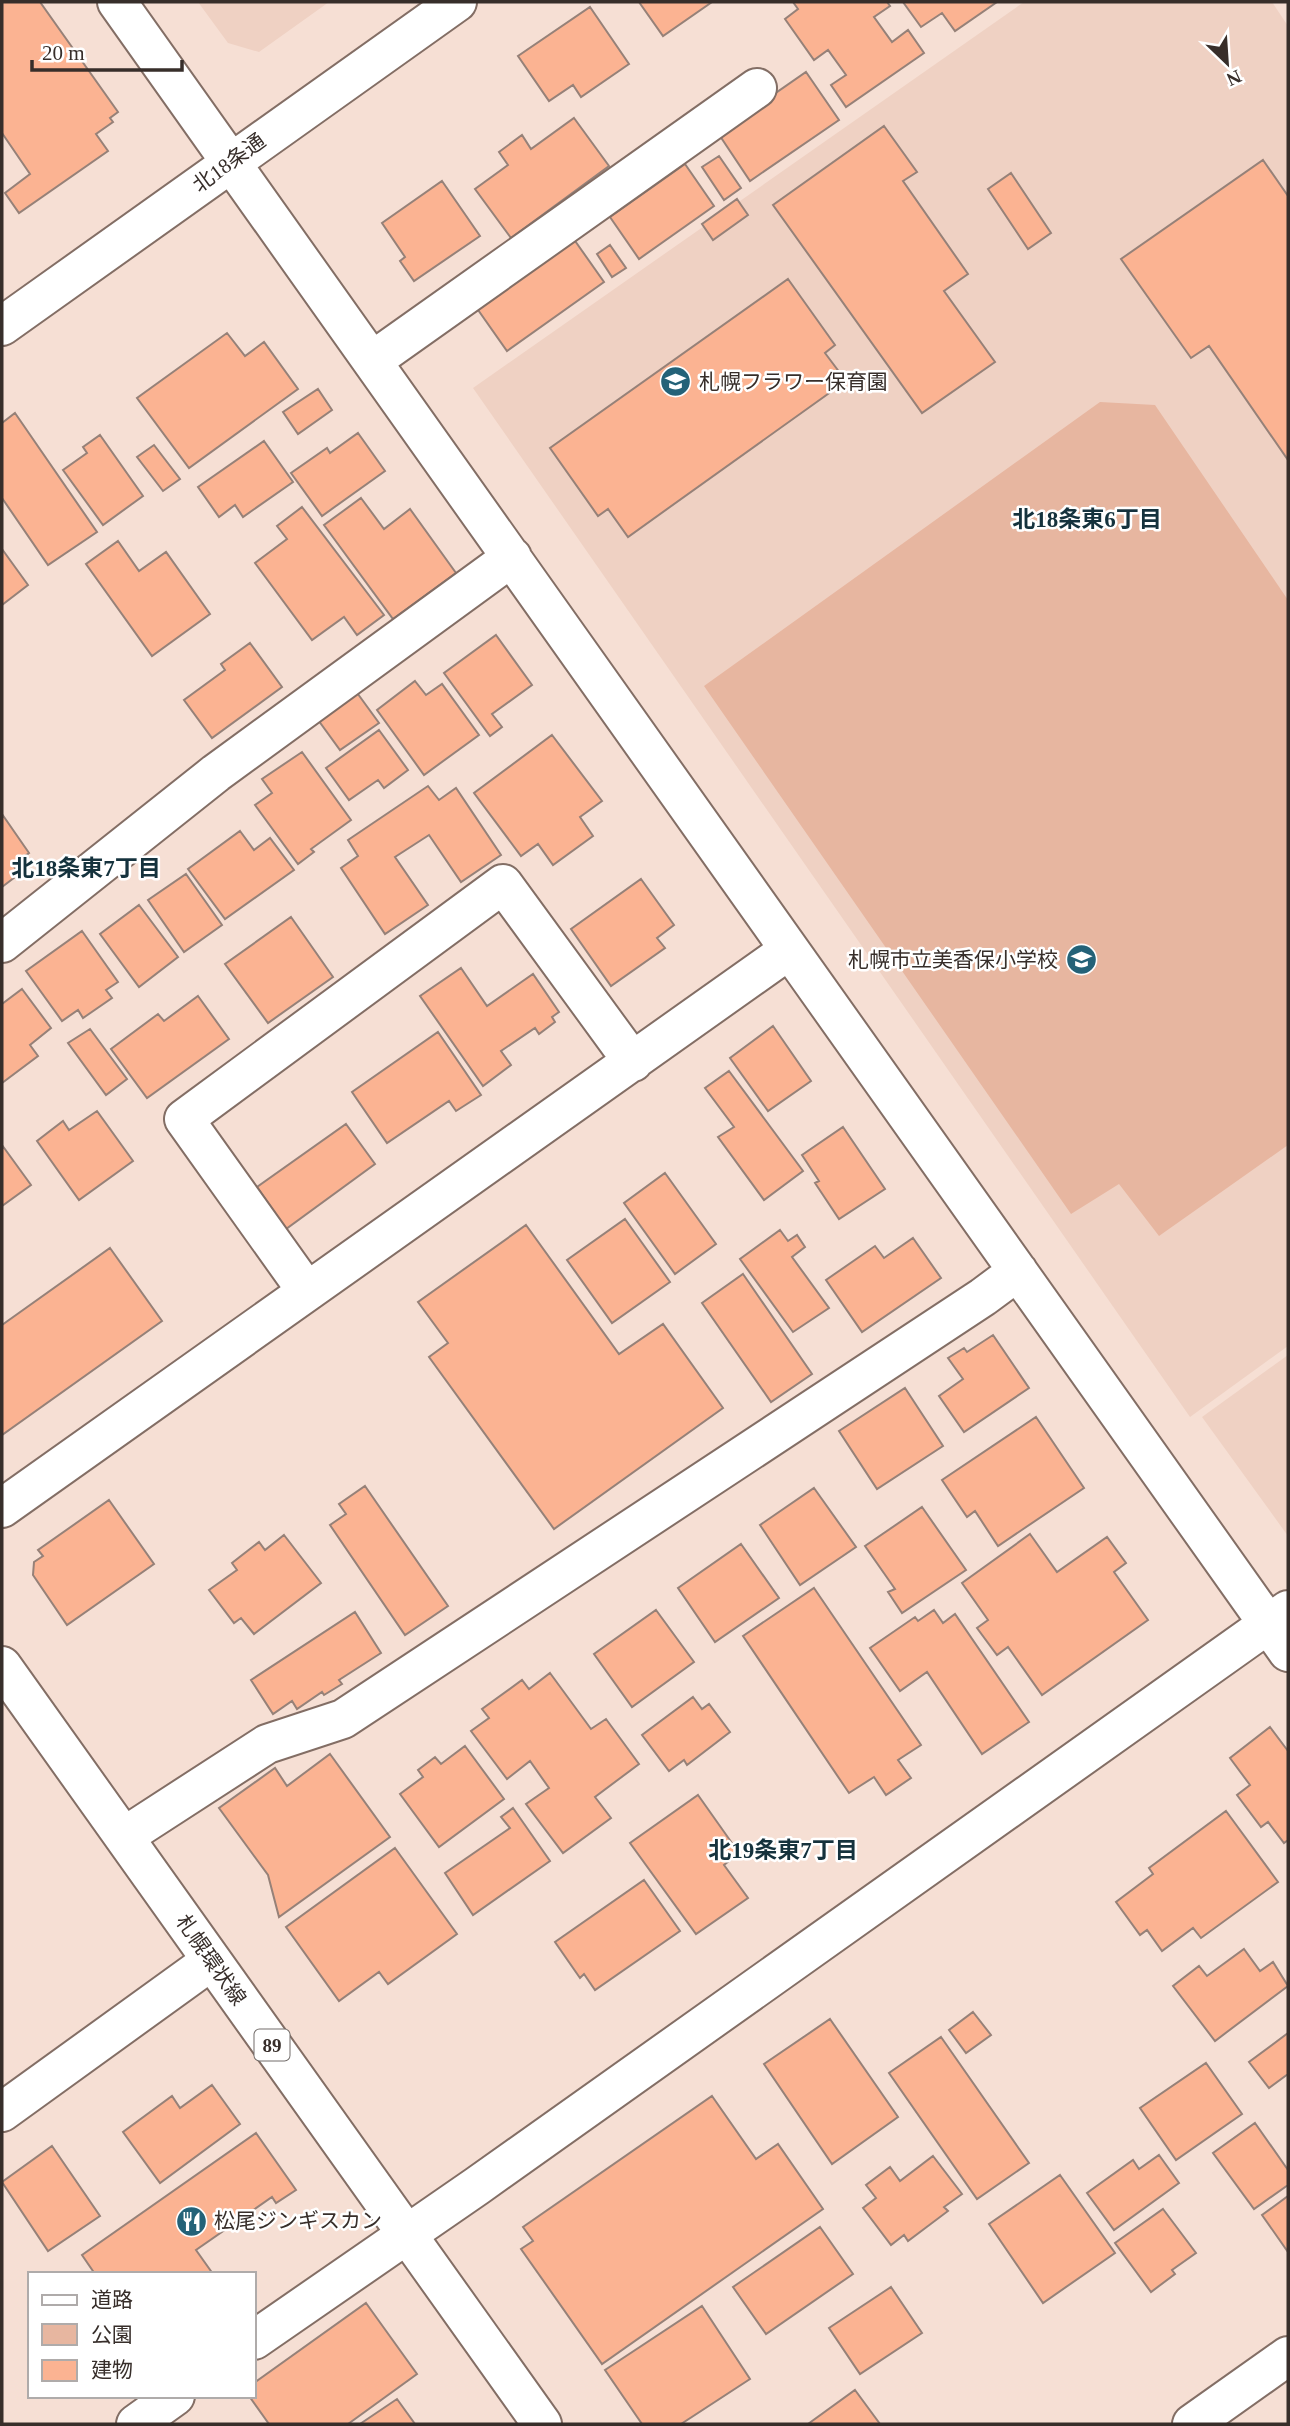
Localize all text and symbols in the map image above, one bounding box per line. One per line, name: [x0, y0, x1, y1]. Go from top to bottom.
scale bar: [32, 28, 182, 72]
north arrow: [1192, 28, 1262, 98]
text: 20 m: [42, 41, 85, 65]
text: N: [1223, 66, 1245, 90]
street label: 北18条通: [188, 129, 270, 197]
school or university icon: 札幌フラワー保育園: [659, 365, 693, 399]
place label: 札幌フラワー保育園: [699, 370, 888, 394]
district label: 北18条東6丁目: [1012, 507, 1162, 532]
district label: 北18条東7丁目: [11, 856, 161, 881]
school or university icon: 札幌市立美香保小学校: [1064, 943, 1098, 977]
place label: 札幌市立美香保小学校: [848, 948, 1058, 972]
district label: 北19条東7丁目: [708, 1838, 858, 1863]
street label: 札幌環状線: [171, 1910, 251, 2010]
road number: 89: [254, 2030, 290, 2060]
restaurant icon: 松尾ジンギスカン: [174, 2204, 208, 2238]
place label: 松尾ジンギスカン: [214, 2209, 382, 2233]
legend: [28, 2272, 256, 2398]
text: 道路: [91, 2288, 133, 2312]
text: 公園: [91, 2323, 133, 2347]
text: 建物: [91, 2358, 133, 2382]

